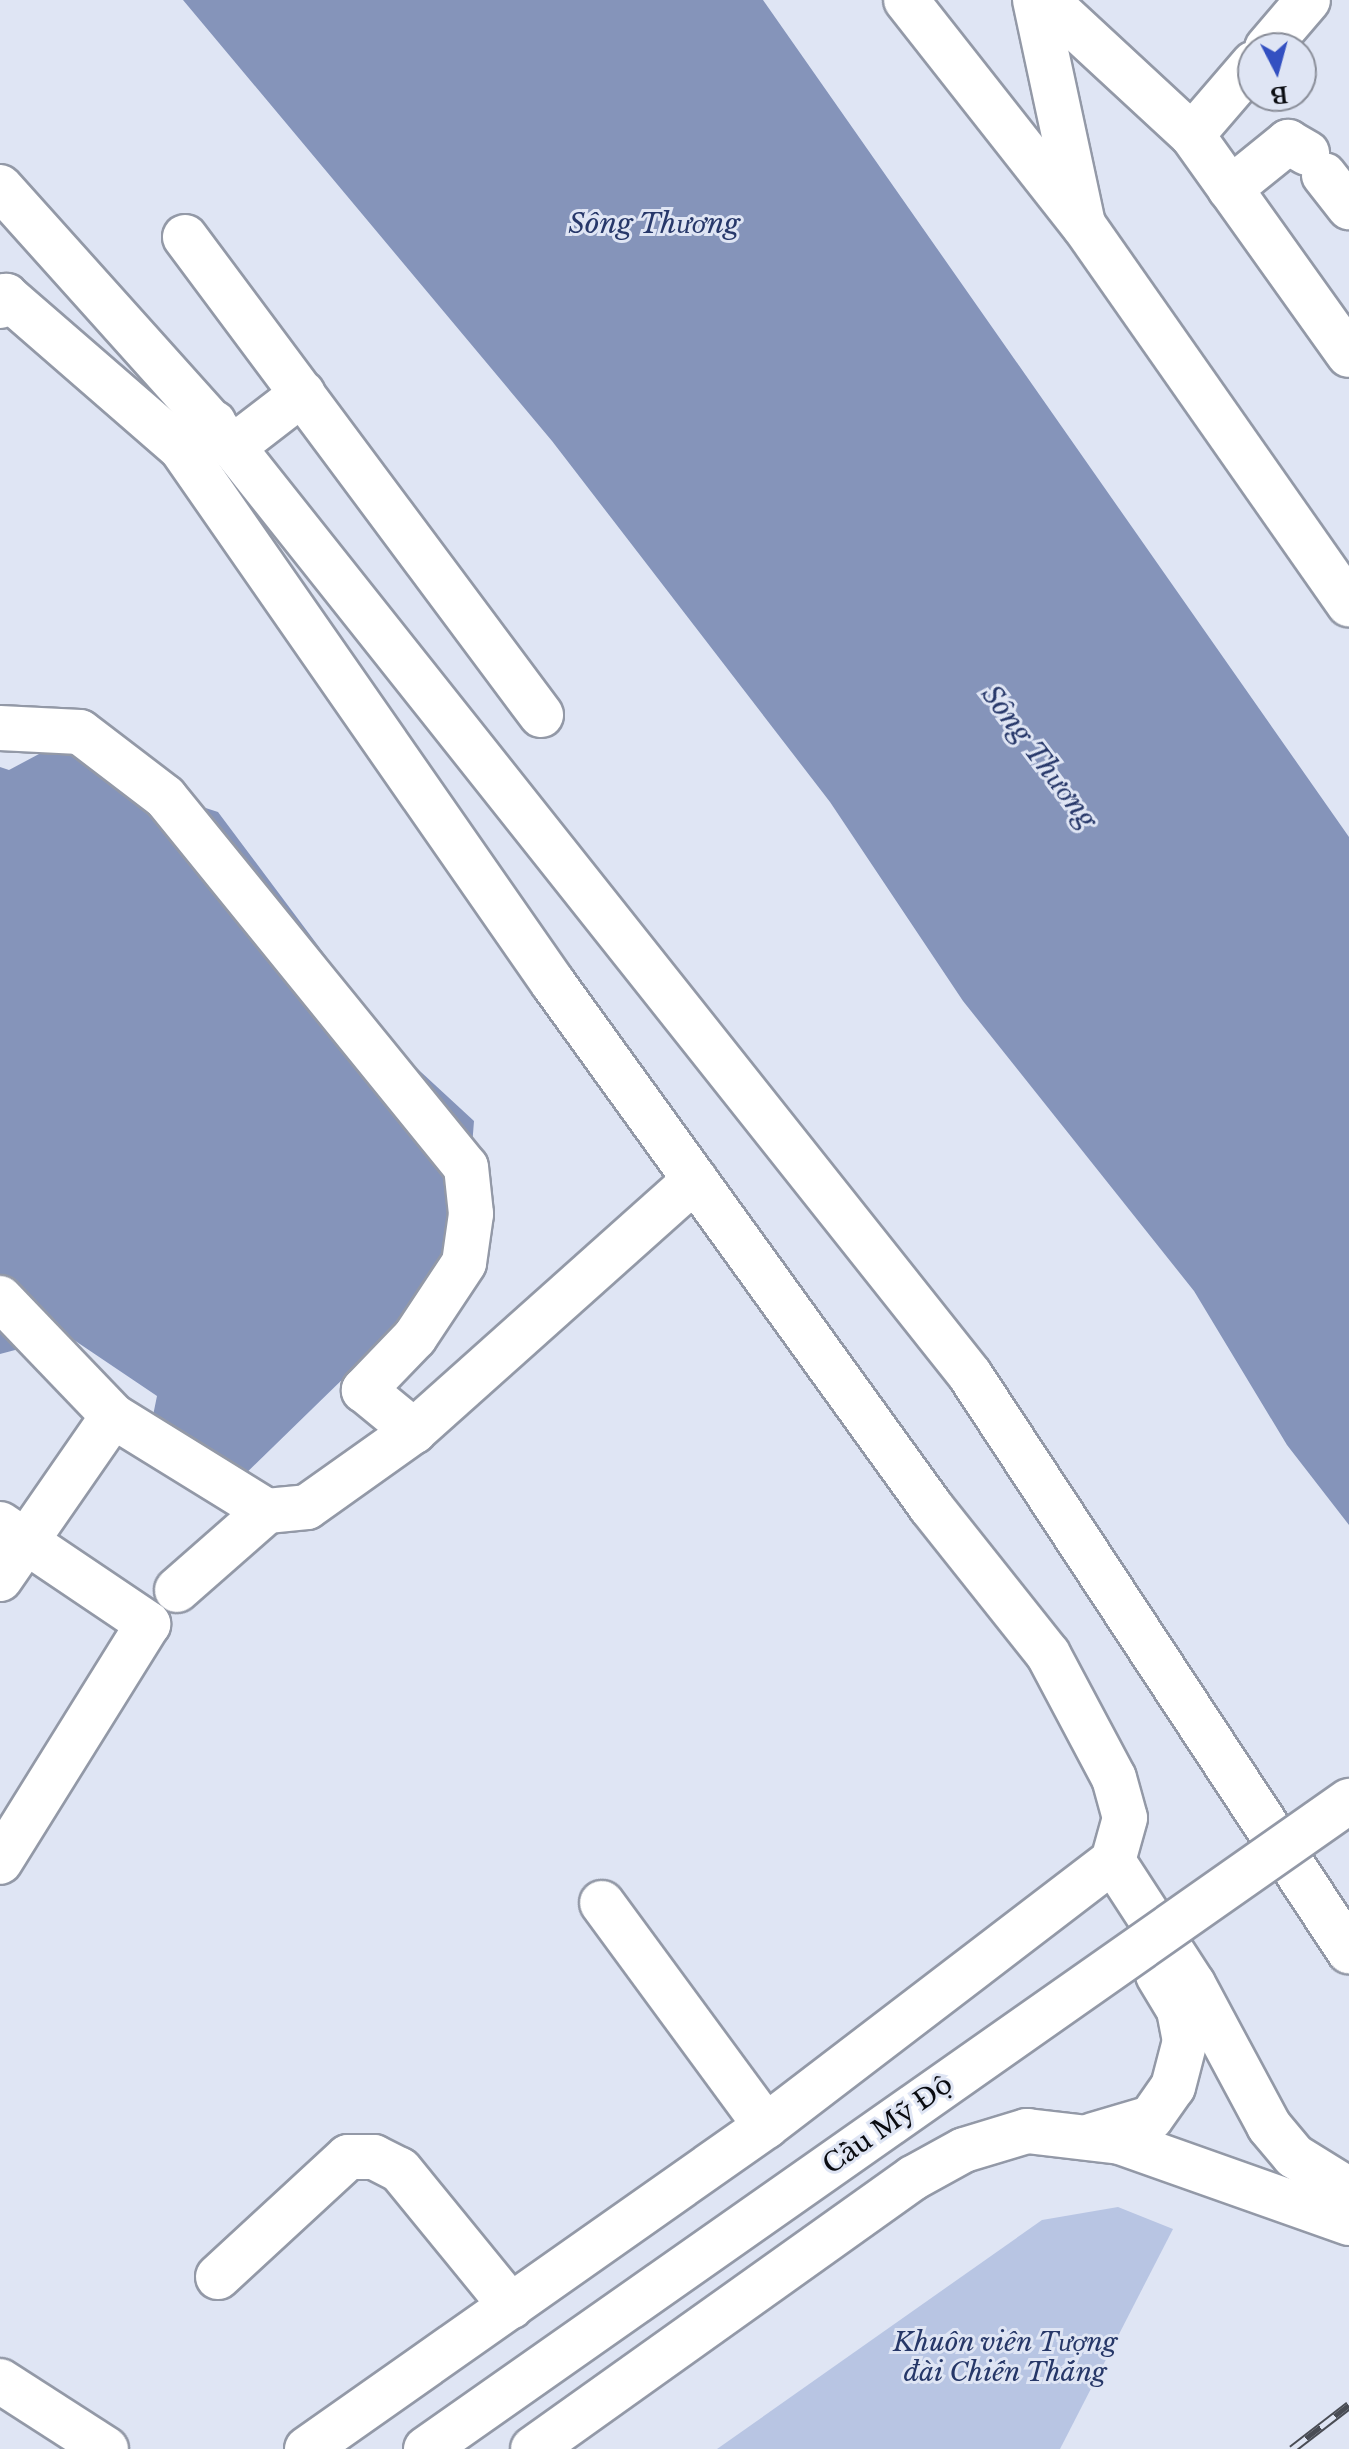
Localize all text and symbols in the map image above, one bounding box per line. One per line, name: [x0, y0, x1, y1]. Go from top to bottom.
north arrow: [1237, 32, 1317, 112]
text: B: [1269, 80, 1289, 109]
water label: Sông Thương: [568, 207, 740, 241]
water label: Sông Thương: [974, 678, 1104, 836]
street label: Cầu Mỹ Độ: [817, 2069, 959, 2181]
park label: Khuôn viên Tượng đài Chiến Thắng: [892, 2327, 1118, 2388]

